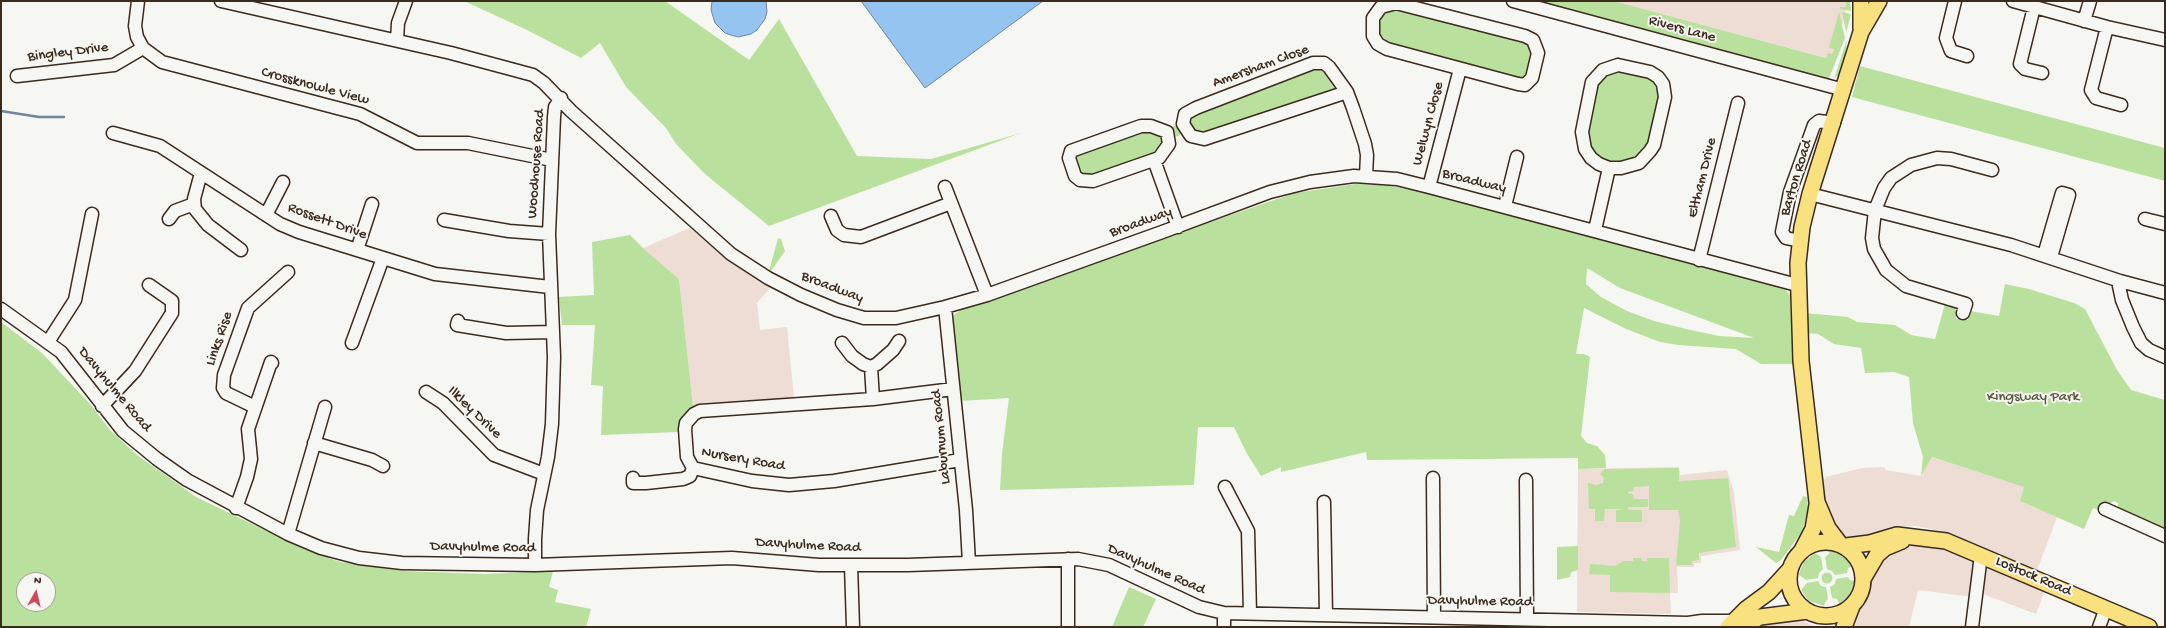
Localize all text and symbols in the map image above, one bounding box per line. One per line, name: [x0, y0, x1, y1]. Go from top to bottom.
street label: Rivers Lane: [1647, 12, 1717, 48]
street label: Bingley Drive: [27, 39, 109, 67]
street label: Amersham Close: [1210, 41, 1312, 93]
street label: Crossknowle View: [259, 64, 371, 110]
street label: Welwyn Close: [1409, 80, 1449, 168]
street label: Woodhouse Road: [524, 109, 550, 219]
street label: Eltham Drive: [1684, 136, 1722, 220]
street label: Barton Road: [1777, 138, 1817, 218]
street label: Broadway: [1440, 165, 1508, 199]
street label: Rossett Drive: [285, 199, 369, 245]
street label: Broadway: [1107, 203, 1175, 243]
street label: Broadway: [798, 268, 866, 308]
street label: Links Rise: [202, 310, 238, 368]
street label: Davyhulme Road: [73, 344, 155, 436]
street label: Ilkley Drive: [443, 383, 505, 443]
street label: Laburnum Road: [928, 389, 956, 485]
park label: Kingsway Park: [1987, 389, 2079, 407]
street label: Nursery Road: [700, 444, 786, 476]
street label: Davyhulme Road: [755, 534, 861, 558]
street label: Davyhulme Road: [430, 538, 536, 558]
street label: Davyhulme Road: [1104, 540, 1208, 600]
street label: Lostock Road: [1992, 553, 2074, 601]
north arrow: [16, 572, 56, 612]
text: N: [33, 575, 42, 588]
street label: Davyhulme Road: [1427, 592, 1533, 612]

